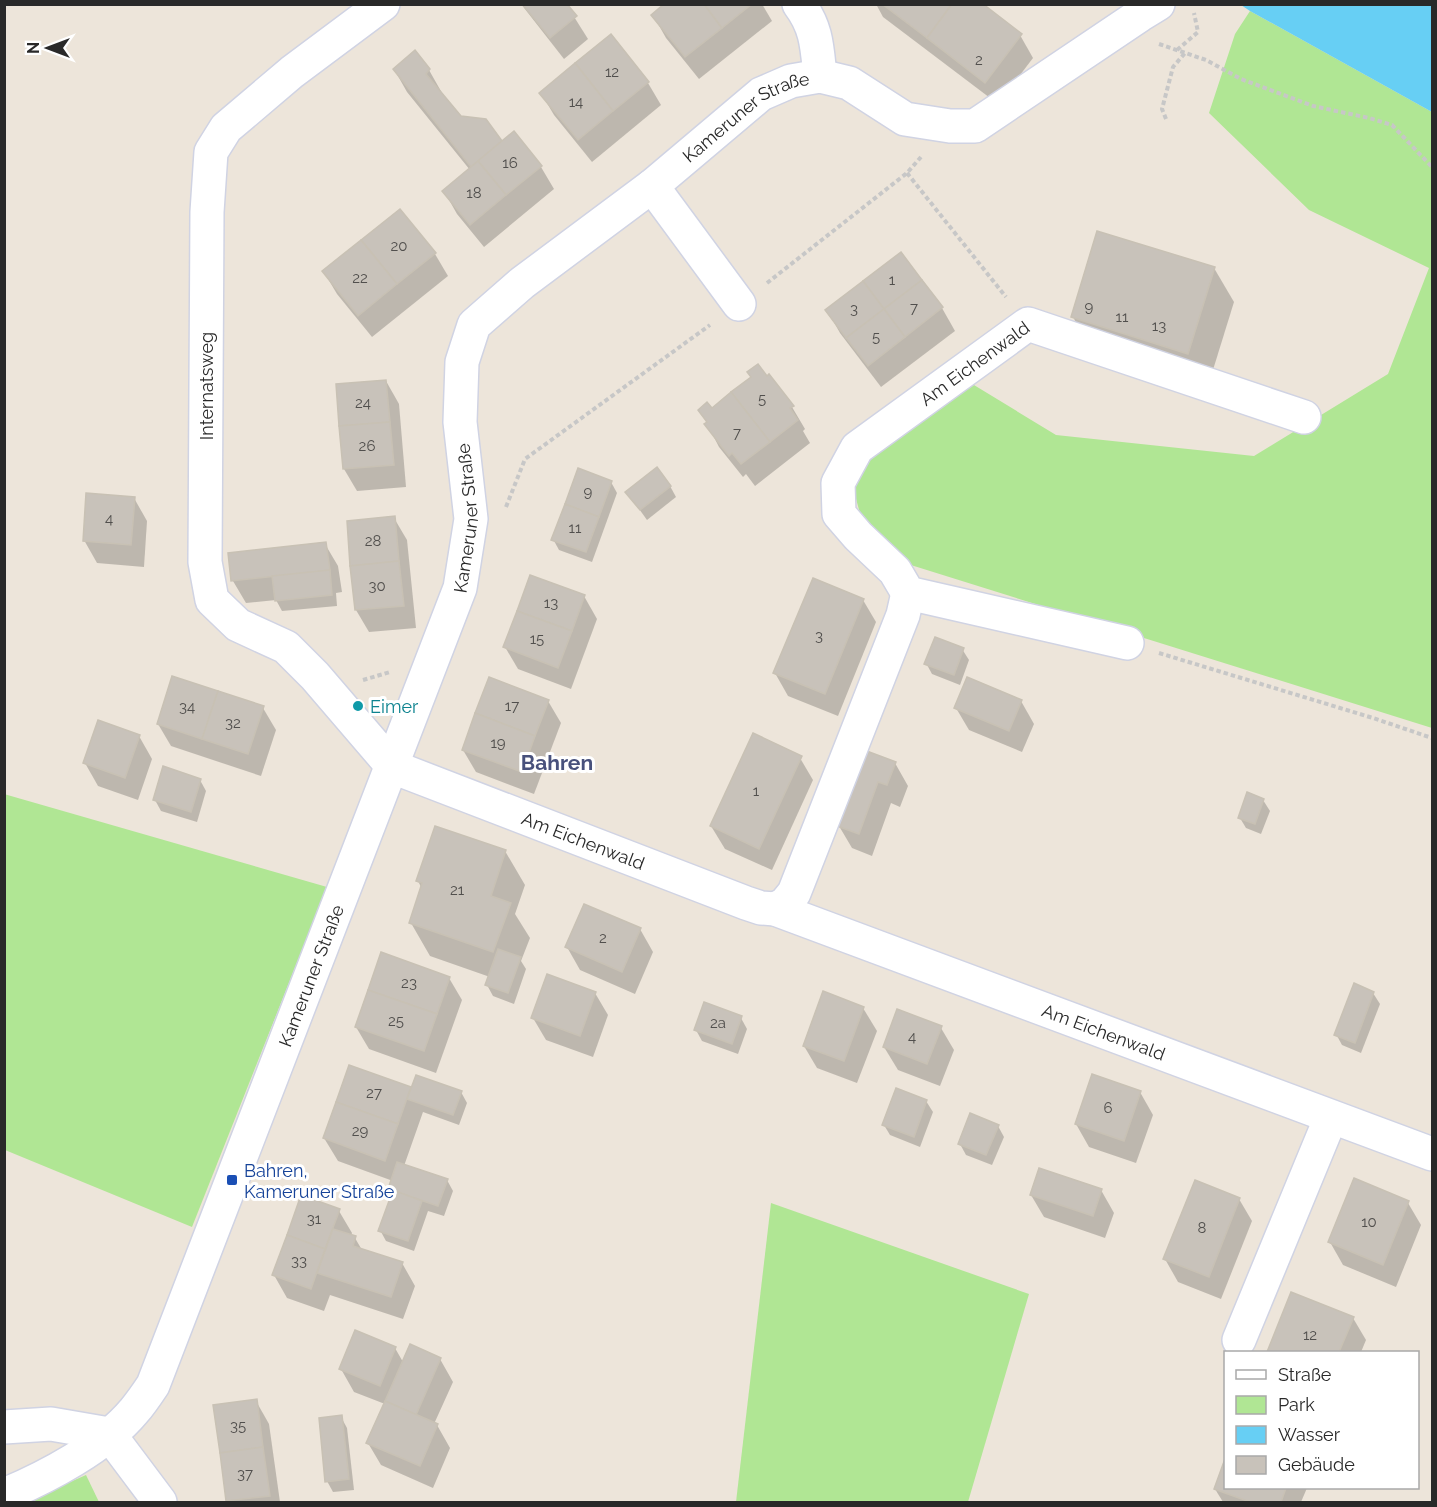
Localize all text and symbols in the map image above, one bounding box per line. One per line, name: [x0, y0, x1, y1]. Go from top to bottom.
north arrow: [18, 18, 78, 78]
text: N: [24, 42, 43, 54]
house number: 2: [975, 51, 983, 69]
house number: 12: [605, 63, 619, 81]
street label: Kameruner Straße: [678, 67, 811, 166]
house number: 14: [569, 93, 583, 111]
house number: 16: [502, 154, 518, 172]
house number: 18: [466, 184, 482, 202]
house number: 20: [391, 237, 408, 255]
house number: 22: [352, 269, 368, 287]
house number: 1: [889, 271, 896, 289]
house number: 9: [1085, 298, 1094, 316]
house number: 7: [910, 299, 918, 317]
house number: 3: [850, 300, 858, 318]
house number: 11: [1116, 308, 1129, 326]
street label: Am Eichenwald: [916, 316, 1033, 410]
house number: 13: [1152, 317, 1166, 335]
house number: 5: [872, 328, 880, 346]
street label: Internatsweg: [196, 332, 217, 440]
house number: 5: [758, 390, 766, 408]
house number: 24: [355, 394, 371, 412]
house number: 7: [733, 424, 741, 442]
house number: 26: [359, 437, 375, 455]
street label: Kameruner Straße: [449, 442, 482, 594]
house number: 9: [584, 483, 593, 501]
house number: 4: [105, 510, 113, 528]
house number: 11: [569, 519, 582, 537]
house number: 28: [365, 532, 381, 550]
house number: 30: [368, 577, 386, 595]
house number: 13: [544, 594, 558, 612]
house number: 3: [815, 627, 823, 645]
house number: 15: [530, 630, 544, 648]
place label: Eimer: [370, 696, 419, 717]
house number: 17: [505, 697, 519, 715]
house number: 34: [179, 698, 195, 716]
marker: Eimer: [351, 699, 365, 713]
house number: 32: [225, 714, 241, 732]
house number: 19: [490, 734, 506, 752]
district label: Bahren: [521, 750, 593, 775]
house number: 1: [753, 782, 760, 800]
street label: Am Eichenwald: [519, 807, 648, 873]
house number: 21: [450, 881, 465, 899]
street label: Kameruner Straße: [274, 901, 348, 1050]
house number: 2: [599, 929, 607, 947]
house number: 23: [401, 974, 417, 992]
street label: Am Eichenwald: [1039, 999, 1168, 1064]
house number: 25: [388, 1012, 404, 1030]
house number: 2a: [710, 1014, 726, 1032]
house number: 4: [908, 1028, 916, 1046]
house number: 27: [366, 1084, 382, 1102]
house number: 6: [1103, 1099, 1113, 1117]
house number: 29: [352, 1122, 369, 1140]
place label: Bahren, Kameruner Straße: [244, 1160, 395, 1202]
marker: Bahren, Kameruner Straße: [225, 1173, 239, 1187]
house number: 31: [307, 1210, 322, 1228]
house number: 10: [1361, 1213, 1377, 1231]
house number: 8: [1198, 1219, 1207, 1237]
house number: 33: [291, 1252, 307, 1270]
house number: 12: [1303, 1326, 1317, 1344]
legend: [1224, 1351, 1419, 1489]
text: Straße: [1278, 1364, 1332, 1385]
text: Park: [1278, 1394, 1315, 1415]
house number: 35: [230, 1417, 246, 1435]
text: Wasser: [1278, 1424, 1341, 1445]
text: Gebäude: [1278, 1454, 1355, 1475]
house number: 37: [237, 1465, 253, 1483]

